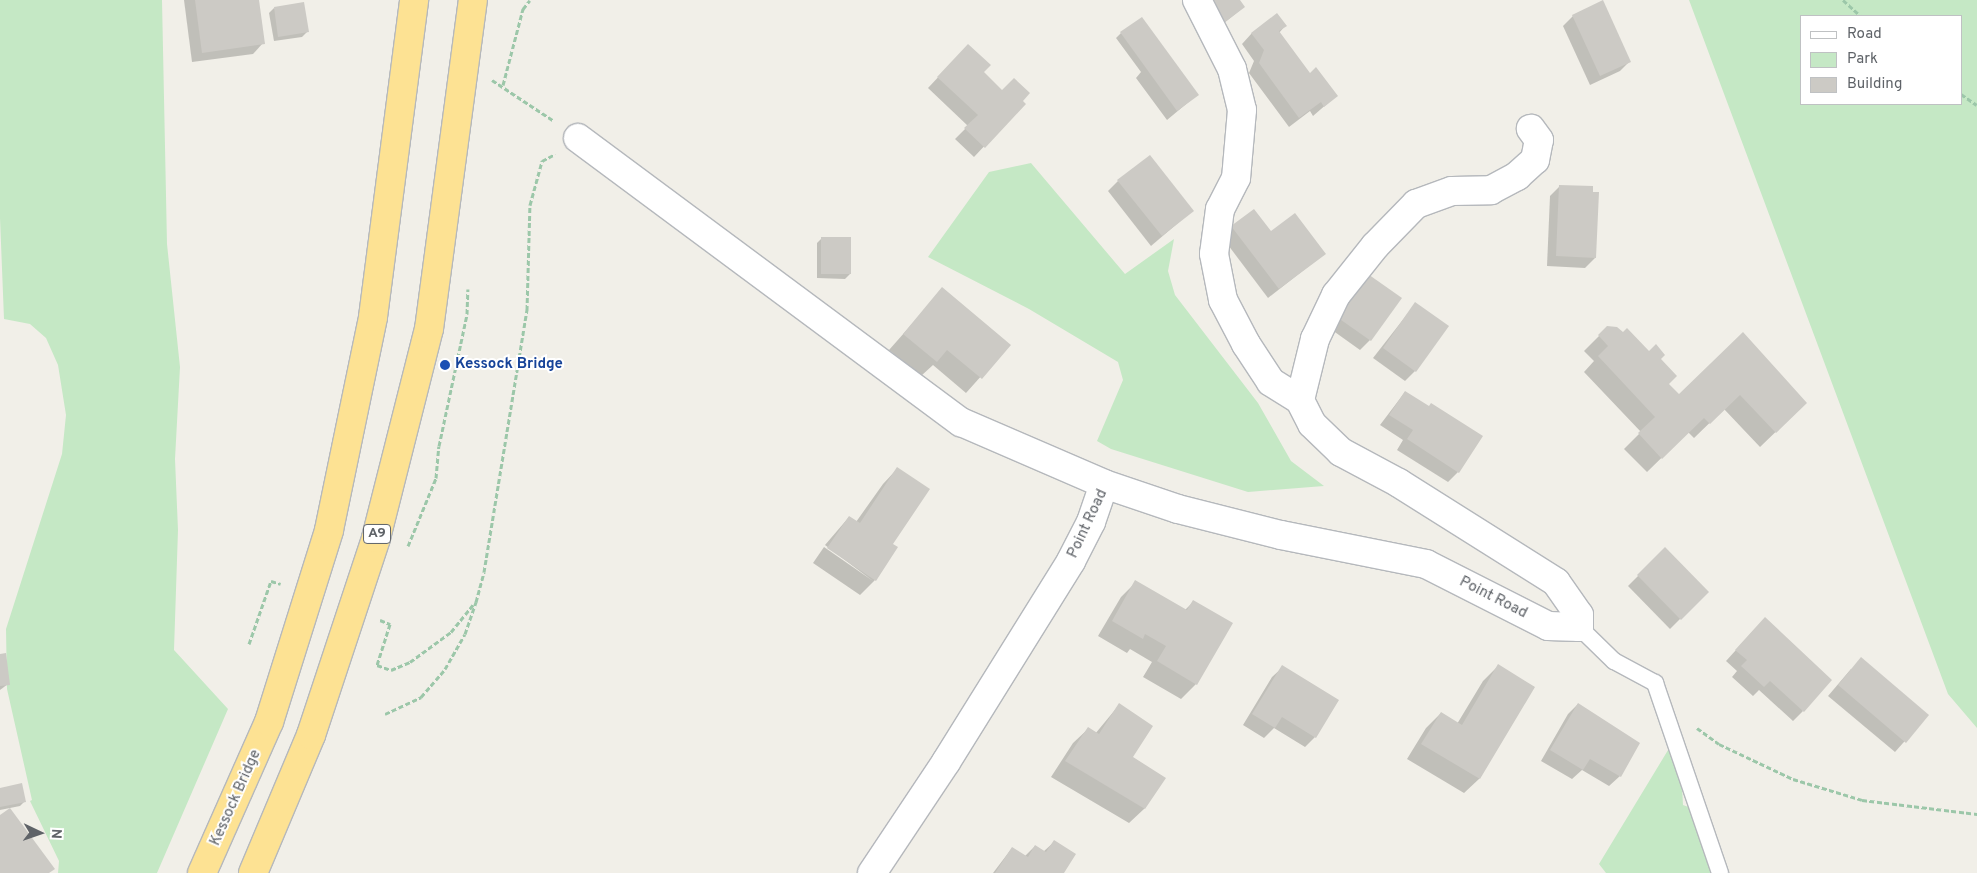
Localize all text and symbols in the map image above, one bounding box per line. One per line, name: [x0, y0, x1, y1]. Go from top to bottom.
legend: [1800, 15, 1962, 105]
text: Road: [1847, 25, 1882, 44]
text: Park: [1847, 50, 1878, 69]
text: Building: [1847, 75, 1902, 94]
place label: Kessock Bridge: [455, 356, 563, 374]
marker: Kessock Bridge: [439, 359, 451, 371]
street label: Point Road: [1064, 487, 1112, 561]
road number: A9: [362, 522, 392, 546]
street label: Point Road: [1456, 573, 1530, 623]
street label: Kessock Bridge: [207, 747, 265, 849]
north arrow: [15, 808, 65, 858]
text: N: [47, 828, 64, 839]

